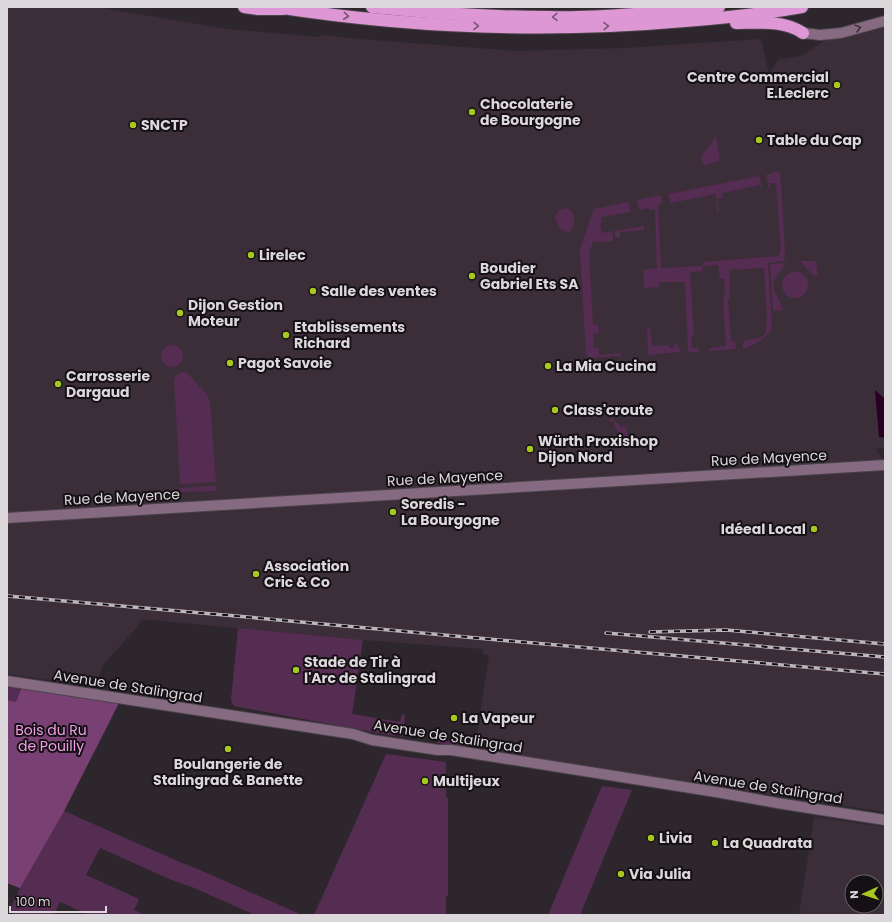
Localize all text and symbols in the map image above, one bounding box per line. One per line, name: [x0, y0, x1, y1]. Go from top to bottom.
one-way arrow: [343, 11, 349, 20]
one-way arrow: [552, 13, 558, 21]
one-way arrow: [473, 21, 479, 30]
one-way arrow: [603, 22, 609, 30]
one-way arrow: [855, 24, 862, 33]
place label: Centre Commercial E.Leclerc: [687, 67, 830, 103]
marker: Centre Commercial E.Leclerc: [832, 80, 842, 90]
place label: Chocolaterie de Bourgogne: [480, 94, 581, 130]
marker: Chocolaterie de Bourgogne: [467, 107, 477, 117]
place label: SNCTP: [141, 115, 188, 135]
marker: SNCTP: [128, 120, 138, 130]
place label: Table du Cap: [767, 130, 862, 150]
marker: Table du Cap: [754, 135, 764, 145]
place label: Lirelec: [259, 245, 306, 265]
marker: Lirelec: [246, 250, 256, 260]
place label: Boudier Gabriel Ets SA: [480, 258, 579, 294]
marker: Boudier Gabriel Ets SA: [467, 271, 477, 281]
place label: Salle des ventes: [321, 281, 437, 301]
marker: Salle des ventes: [308, 286, 318, 296]
place label: Dijon Gestion Moteur: [188, 295, 283, 331]
marker: Dijon Gestion Moteur: [175, 308, 185, 318]
place label: Etablissements Richard: [294, 317, 405, 353]
marker: Etablissements Richard: [281, 330, 291, 340]
place label: Pagot Savoie: [238, 353, 332, 373]
place label: La Mia Cucina: [556, 356, 656, 376]
marker: Pagot Savoie: [225, 358, 235, 368]
marker: La Mia Cucina: [543, 361, 553, 371]
place label: Carrosserie Dargaud: [66, 366, 150, 402]
marker: Carrosserie Dargaud: [53, 379, 63, 389]
place label: Class'croute: [563, 400, 654, 420]
marker: Class'croute: [550, 405, 560, 415]
place label: Würth Proxishop Dijon Nord: [538, 431, 658, 467]
marker: Würth Proxishop Dijon Nord: [525, 444, 535, 454]
street label: Rue de Mayence: [711, 445, 828, 471]
street label: Rue de Mayence: [387, 465, 504, 491]
street label: Rue de Mayence: [64, 484, 181, 510]
place label: Soredis - La Bourgogne: [401, 494, 500, 530]
marker: Soredis - La Bourgogne: [388, 507, 398, 517]
place label: Idéeal Local: [721, 519, 806, 539]
marker: Idéeal Local: [809, 524, 819, 534]
place label: Association Cric & Co: [264, 556, 349, 592]
marker: Association Cric & Co: [251, 569, 261, 579]
place label: Stade de Tir à l'Arc de Stalingrad: [304, 652, 436, 688]
street label: Avenue de Stalingrad: [52, 664, 204, 708]
marker: Stade de Tir à l'Arc de Stalingrad: [291, 665, 301, 675]
place label: La Vapeur: [462, 708, 534, 728]
marker: La Vapeur: [449, 713, 459, 723]
street label: Avenue de Stalingrad: [372, 714, 524, 758]
park label: Bois du Ru de Pouilly: [15, 720, 87, 756]
marker: Boulangerie de Stalingrad & Banette: [223, 744, 233, 754]
place label: Boulangerie de Stalingrad & Banette: [153, 754, 303, 790]
street label: Avenue de Stalingrad: [692, 765, 844, 809]
place label: Multijeux: [433, 771, 500, 791]
marker: Multijeux: [420, 776, 430, 786]
place label: Livia: [659, 828, 692, 848]
marker: Livia: [646, 833, 656, 843]
place label: La Quadrata: [723, 833, 812, 853]
marker: La Quadrata: [710, 838, 720, 848]
place label: Via Julia: [629, 864, 691, 884]
marker: Via Julia: [616, 869, 626, 879]
north arrow: [844, 874, 884, 914]
scale bar: [10, 888, 106, 914]
text: N: [846, 890, 862, 899]
text: 100 m: [16, 893, 50, 910]

